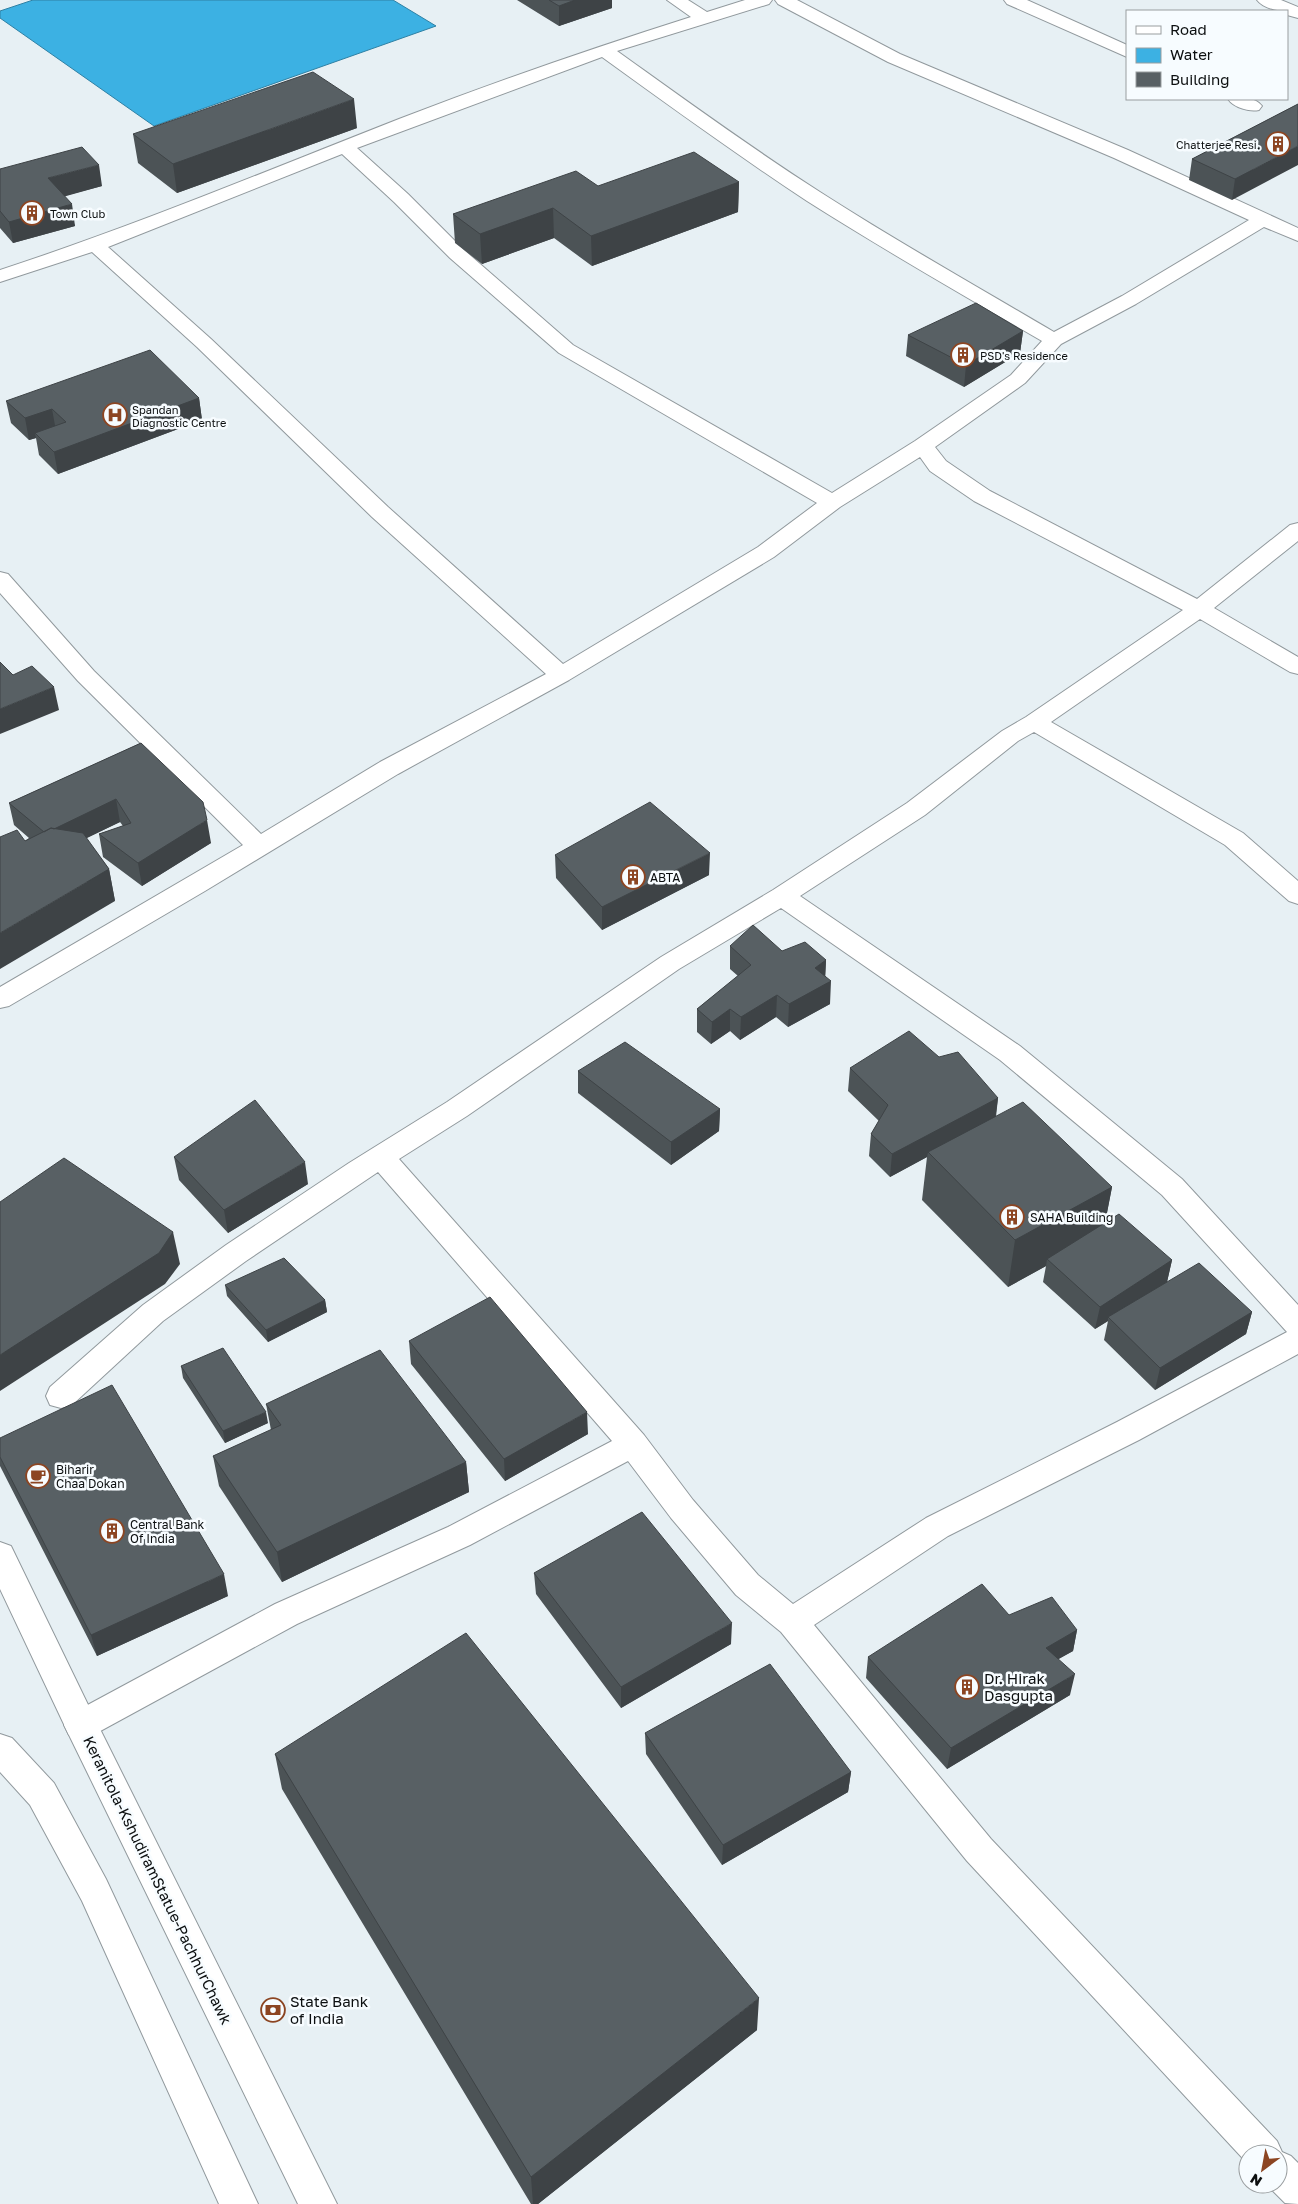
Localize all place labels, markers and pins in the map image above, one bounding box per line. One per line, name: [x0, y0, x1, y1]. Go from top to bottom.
building icon: Chatterjee Resi.: [1265, 131, 1291, 157]
place label: Chatterjee Resi.: [1176, 138, 1260, 151]
building icon: Town Club: [19, 200, 45, 226]
place label: Town Club: [50, 207, 105, 220]
building icon: PSD's Residence: [950, 342, 976, 368]
place label: PSD's Residence: [980, 349, 1068, 362]
hospital icon: Spandan Diagnostic Centre: [102, 402, 128, 428]
place label: Spandan Diagnostic Centre: [132, 403, 226, 429]
building icon: ABTA: [620, 864, 646, 890]
place label: ABTA: [650, 870, 680, 885]
building icon: SAHA Building: [999, 1204, 1025, 1230]
place label: SAHA Building: [1030, 1210, 1113, 1225]
place label: Biharir Chaa Dokan: [56, 1462, 125, 1491]
cafe icon: Biharir Chaa Dokan: [25, 1463, 51, 1489]
place label: Central Bank Of India: [130, 1517, 205, 1546]
building icon: Central Bank Of India: [99, 1518, 125, 1544]
place label: Dr. Hirak Dasgupta: [984, 1669, 1053, 1704]
building icon: Dr. Hirak Dasgupta: [954, 1674, 980, 1700]
place label: State Bank of India: [290, 1992, 369, 2027]
bank icon: State Bank of India: [260, 1997, 286, 2023]

